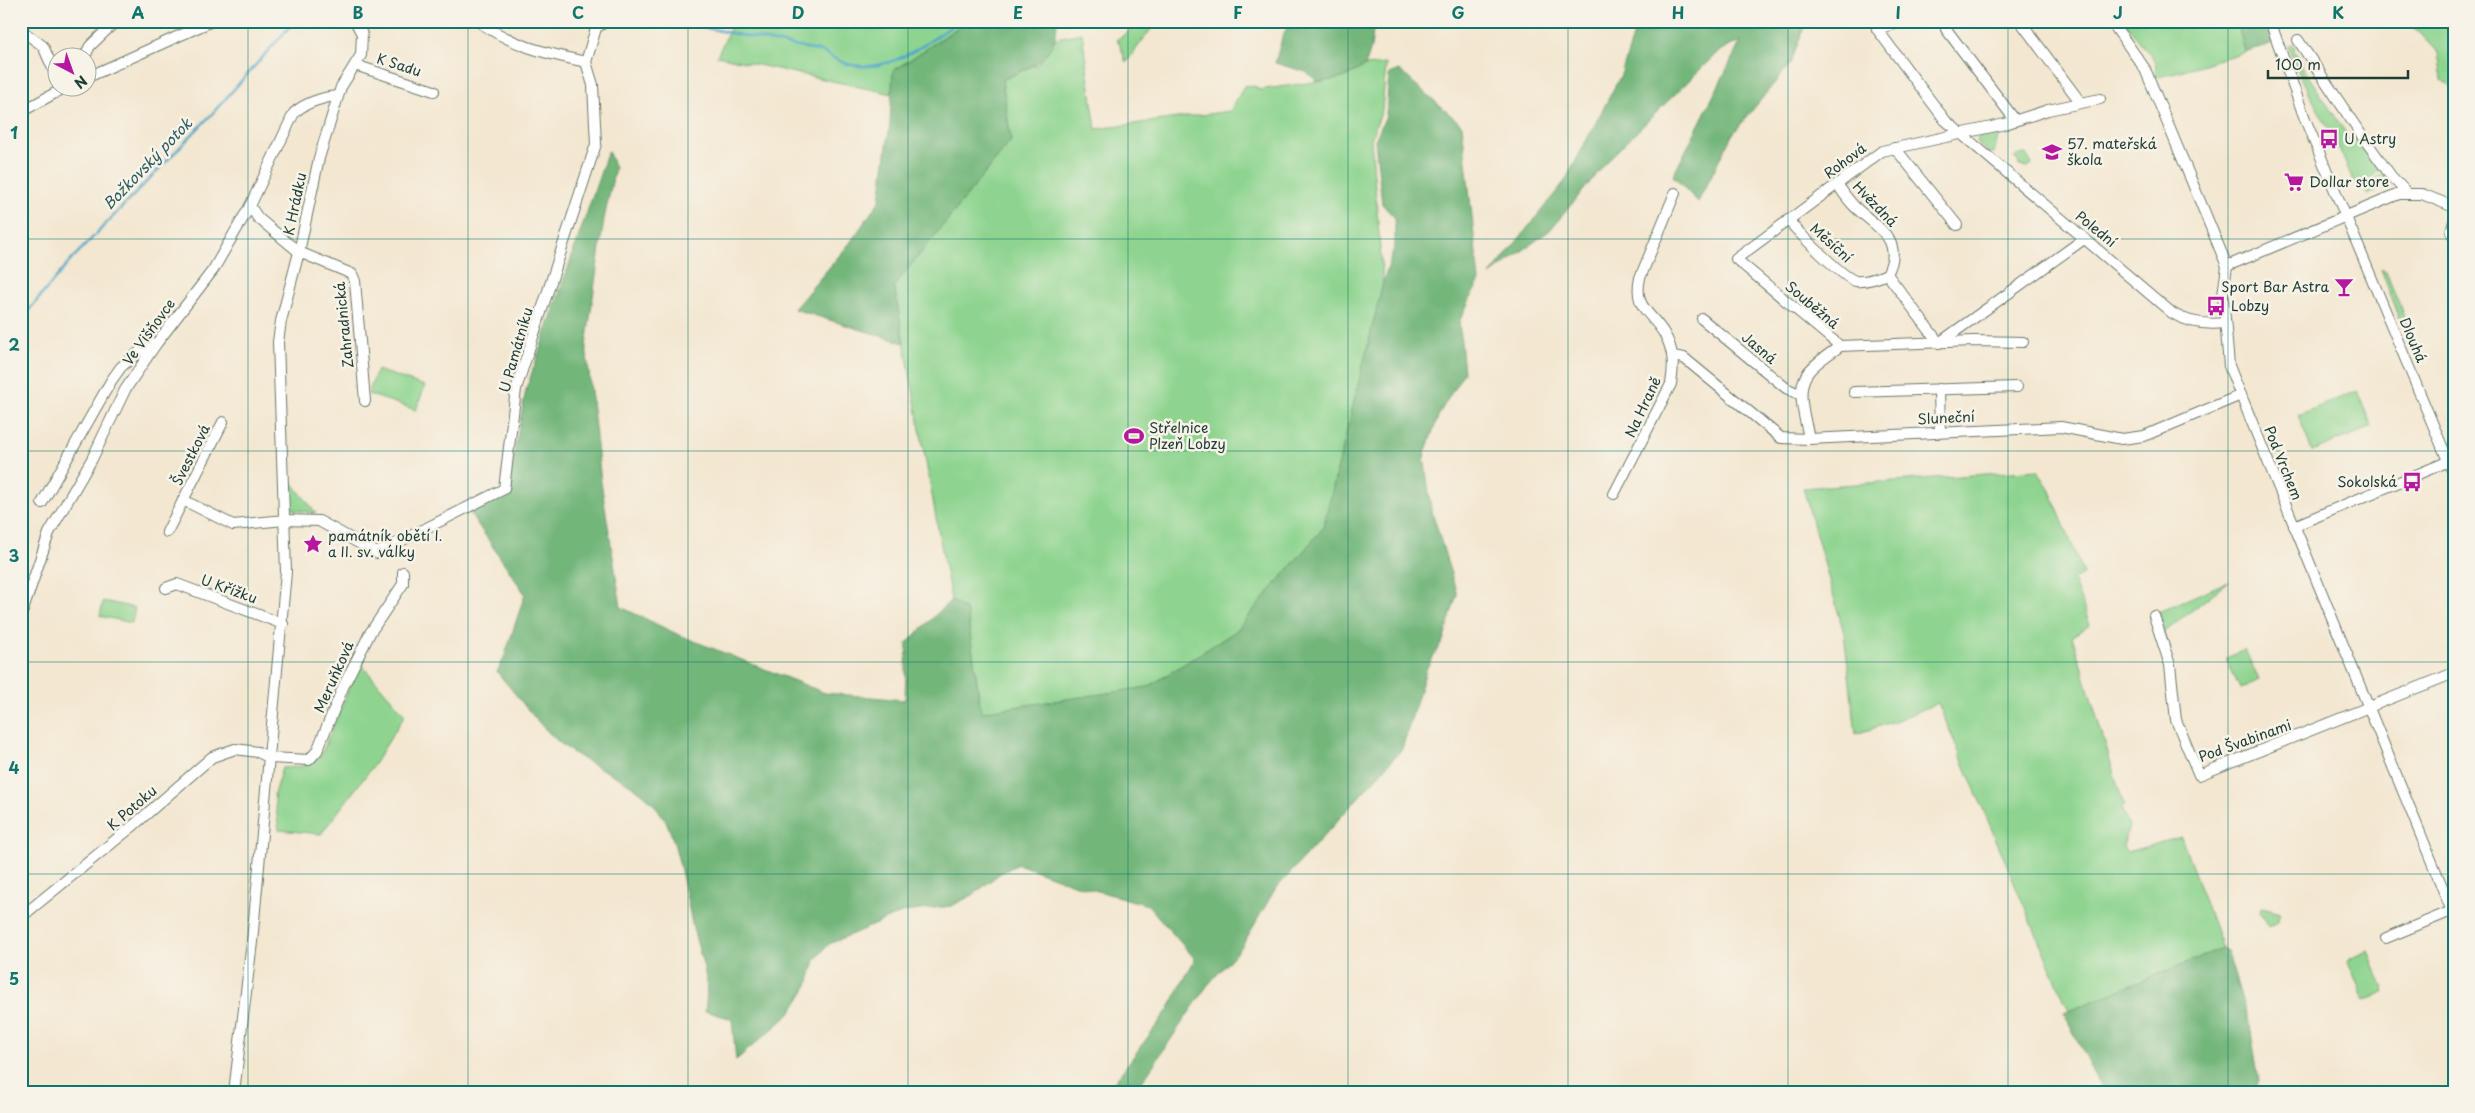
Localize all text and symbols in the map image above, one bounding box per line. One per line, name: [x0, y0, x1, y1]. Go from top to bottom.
text: A: [132, 0, 145, 24]
text: B: [353, 0, 364, 24]
text: C: [572, 0, 584, 24]
text: D: [792, 0, 804, 24]
text: E: [1013, 0, 1023, 24]
text: F: [1233, 0, 1243, 24]
text: G: [1451, 0, 1465, 24]
text: H: [1672, 0, 1684, 24]
text: I: [1895, 0, 1901, 24]
text: J: [2113, 0, 2123, 24]
text: K: [2332, 0, 2344, 24]
street label: K Sadu: [374, 47, 424, 82]
north arrow: [48, 48, 98, 98]
scale bar: [2268, 48, 2408, 80]
text: 100 m: [2275, 52, 2321, 75]
text: N: [70, 71, 92, 94]
water label: Božkovský potok: [97, 111, 197, 214]
text: 1: [10, 120, 18, 144]
bus stop icon: U Astry: [2318, 128, 2340, 150]
place label: U Astry: [2344, 128, 2396, 149]
place label: 57. mateřská škola: [2067, 133, 2157, 170]
street label: Rohová: [1819, 137, 1871, 184]
school or university icon: 57. mateřská škola: [2041, 141, 2063, 163]
street label: K Hrádku: [278, 170, 311, 237]
supermarket icon: Dollar store: [2283, 171, 2305, 193]
place label: Dollar store: [2309, 171, 2389, 192]
street label: Hvězdná: [1848, 176, 1903, 231]
street label: Polední: [2071, 205, 2121, 252]
street label: Měsíční: [1806, 218, 1857, 267]
street label: Souběžná: [1781, 276, 1844, 334]
place label: Sport Bar Astra: [2221, 276, 2329, 297]
bar icon: Sport Bar Astra: [2333, 276, 2355, 298]
street label: Zahradnická: [328, 280, 358, 369]
street label: Ve Višňovce: [117, 294, 180, 369]
bus stop icon: Lobzy: [2205, 295, 2227, 317]
place label: Lobzy: [2231, 295, 2269, 316]
street label: U Památníku: [493, 305, 538, 395]
street label: Dlouhá: [2395, 314, 2432, 366]
street label: Jasná: [1737, 327, 1782, 369]
text: 2: [8, 332, 20, 356]
street label: Na Hraně: [1619, 373, 1666, 441]
street label: Sluneční: [1917, 406, 1975, 429]
place label: Střelnice Plzeň Lobzy: [1149, 417, 1226, 454]
street label: Švestková: [166, 420, 215, 489]
street label: Pod Vrchem: [2259, 422, 2308, 503]
sports icon: Střelnice Plzeň Lobzy: [1123, 425, 1145, 447]
place label: Sokolská: [2337, 471, 2397, 492]
bus stop icon: Sokolská: [2401, 471, 2423, 493]
place label: památník obětí I. a II. sv. války: [328, 525, 442, 562]
place icon: památník obětí I. a II. sv. války: [302, 533, 324, 555]
text: 3: [9, 543, 19, 567]
street label: U Křížku: [198, 569, 260, 608]
street label: Meruňková: [308, 637, 359, 716]
street label: Pod Švabinami: [2195, 714, 2294, 767]
text: 4: [9, 755, 20, 779]
street label: K Potoku: [102, 780, 161, 835]
text: 5: [9, 966, 19, 990]

